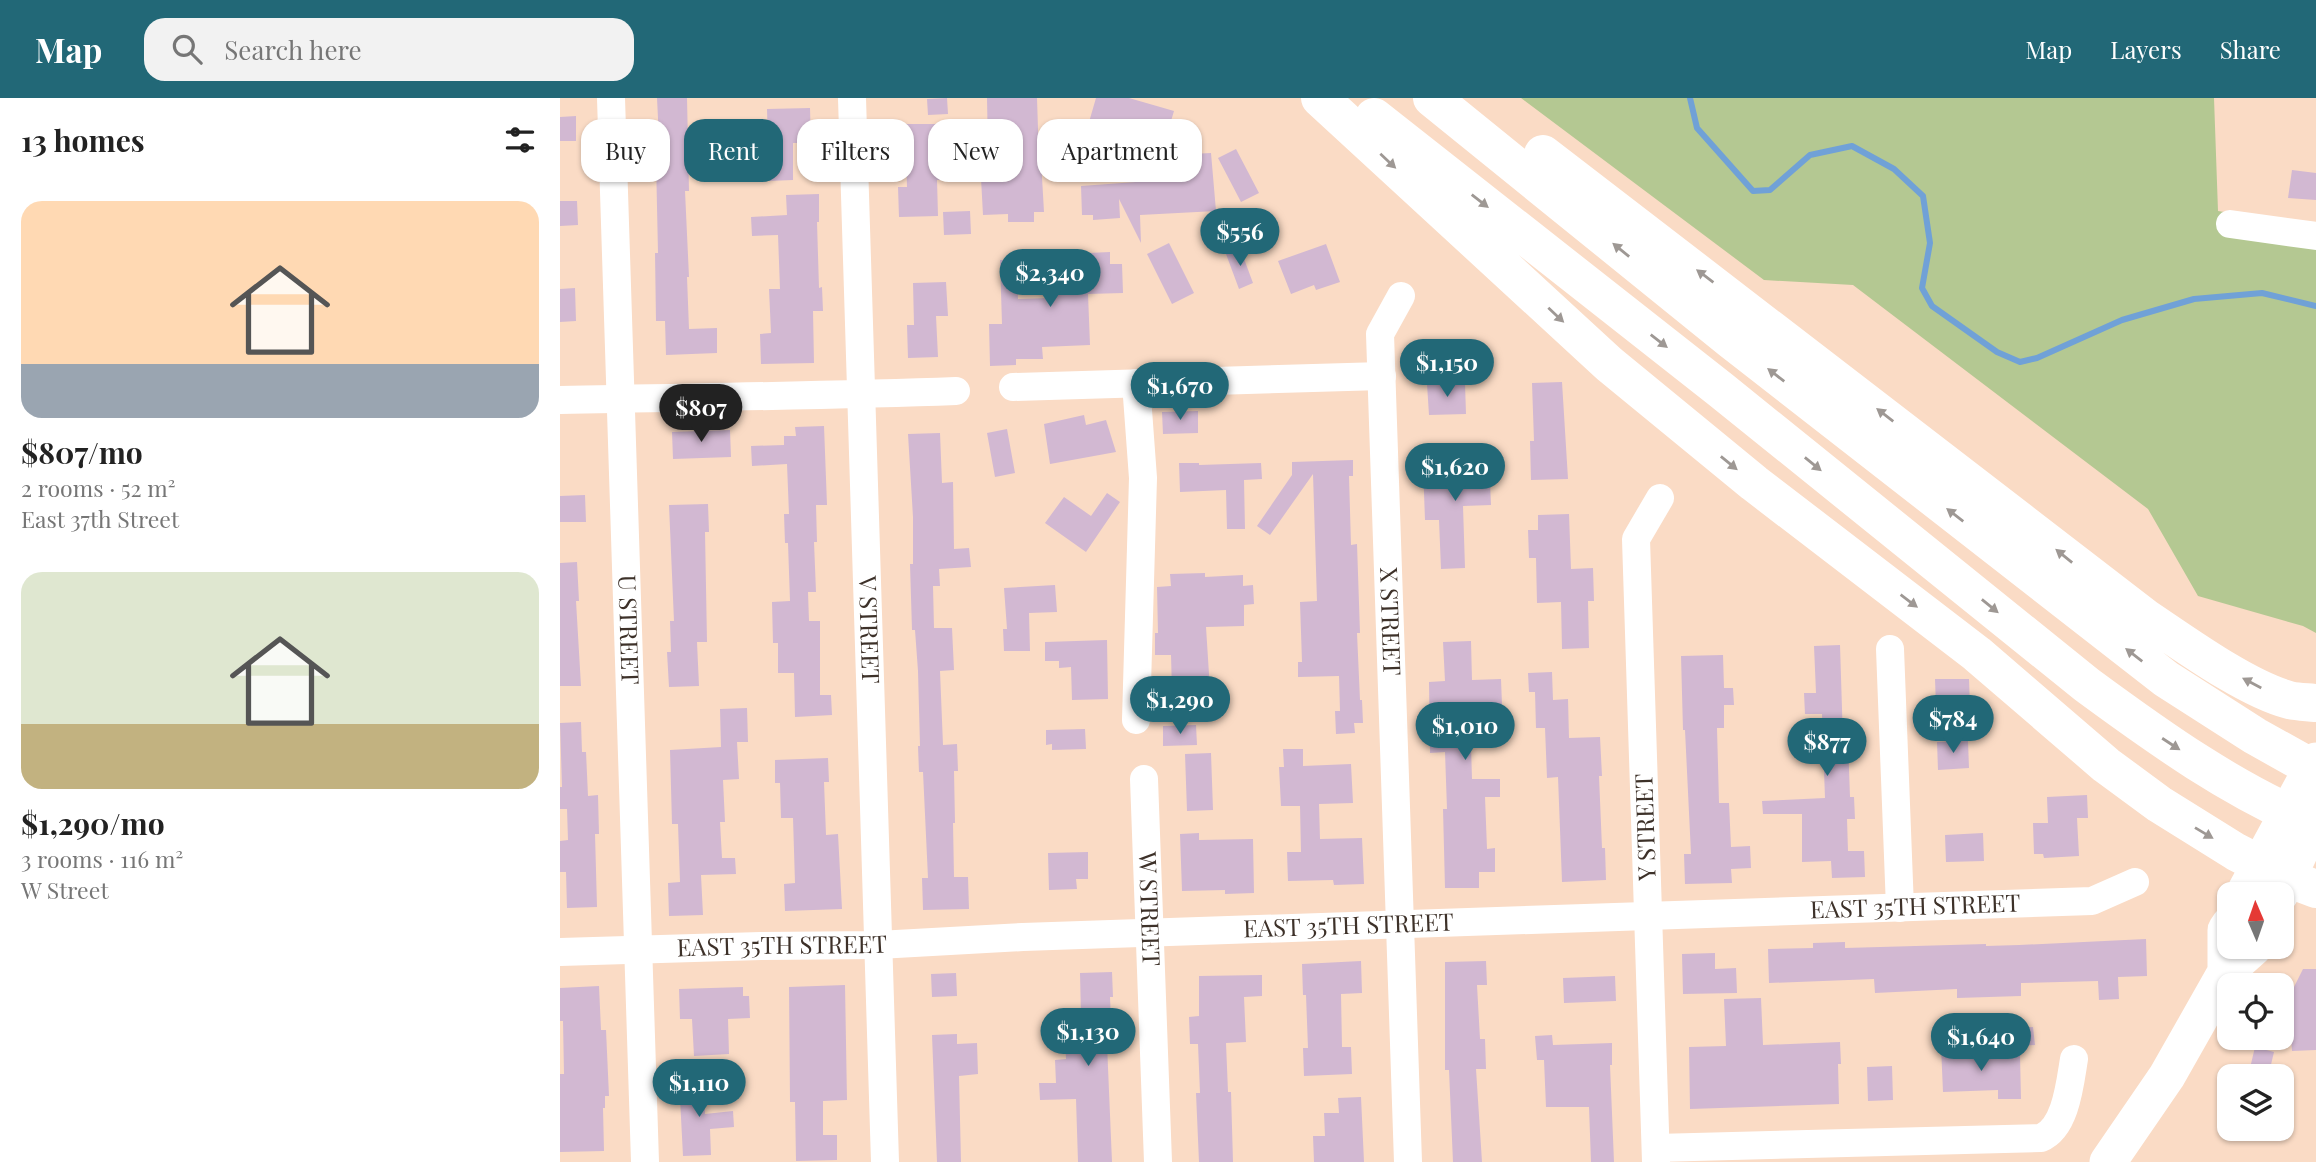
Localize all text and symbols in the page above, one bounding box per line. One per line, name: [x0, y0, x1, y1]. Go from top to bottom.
search box: [144, 18, 634, 81]
text: Map: [35, 27, 102, 71]
icon: search: [168, 30, 206, 68]
text: Search here: [224, 32, 362, 67]
text: Map: [2026, 33, 2072, 65]
text: Layers: [2110, 33, 2182, 65]
text: Share: [2220, 33, 2281, 65]
chip: Buy: [581, 119, 670, 182]
chip: Rent: [684, 119, 783, 182]
chip: Filters: [797, 119, 914, 182]
chip: New: [928, 119, 1023, 182]
chip: Apartment: [1037, 119, 1202, 182]
text: 13 homes: [21, 120, 145, 160]
icon: filters: [501, 121, 539, 159]
one-way arrow: [1379, 153, 1397, 169]
one-way arrow: [1471, 193, 1489, 208]
pin: $556: [1199, 208, 1281, 268]
text: $556: [1216, 215, 1264, 246]
one-way arrow: [1613, 243, 1630, 258]
icon: home: [217, 247, 343, 373]
pin: $2,340: [993, 250, 1107, 309]
text: $2,340: [1016, 256, 1084, 287]
one-way arrow: [1696, 269, 1714, 284]
one-way arrow: [1547, 307, 1564, 322]
one-way arrow: [1650, 334, 1668, 349]
pin: $1,150: [1390, 340, 1504, 399]
text: $1,150: [1416, 346, 1478, 377]
pin: $1,670: [1123, 362, 1237, 422]
one-way arrow: [1767, 367, 1785, 382]
text: $1,670: [1147, 369, 1213, 400]
pin: $807: [660, 384, 742, 444]
text: $807: [675, 391, 727, 422]
one-way arrow: [1876, 408, 1894, 422]
text: $807/mo: [21, 432, 143, 472]
pin: $1,620: [1398, 444, 1512, 503]
text: $1,620: [1421, 450, 1489, 481]
one-way arrow: [1719, 455, 1737, 470]
one-way arrow: [1803, 456, 1821, 471]
text: 2 rooms · 52 m²: [21, 472, 175, 503]
text: East 37th Street: [21, 503, 179, 534]
one-way arrow: [1946, 508, 1964, 522]
one-way arrow: [2055, 548, 2073, 563]
street label: X STREET: [1374, 567, 1410, 676]
street label: U STREET: [612, 574, 648, 685]
street label: V STREET: [853, 574, 888, 684]
one-way arrow: [1899, 594, 1917, 609]
one-way arrow: [1980, 599, 1998, 614]
icon: home: [217, 618, 343, 744]
one-way arrow: [2126, 647, 2144, 662]
pin: $1,290: [1123, 676, 1237, 736]
one-way arrow: [2241, 678, 2261, 690]
text: $1,290: [1146, 683, 1214, 714]
pin: $784: [1912, 696, 1994, 755]
pin: $1,010: [1408, 702, 1522, 762]
text: $784: [1929, 702, 1977, 733]
text: $1,010: [1432, 709, 1498, 740]
pin: $877: [1786, 718, 1868, 778]
text: $877: [1803, 725, 1851, 756]
one-way arrow: [2161, 738, 2180, 751]
street label: Y STREET: [1626, 773, 1662, 882]
text: $1,290/mo: [21, 803, 165, 843]
one-way arrow: [2194, 826, 2213, 839]
text: 3 rooms · 116 m²: [21, 843, 183, 874]
street label: W STREET: [1133, 850, 1169, 967]
text: W Street: [21, 874, 109, 905]
north arrow: [2217, 882, 2294, 959]
map controls: [2217, 882, 2294, 1141]
street label: EAST 35TH STREET: [1809, 885, 2021, 924]
street label: EAST 35TH STREET: [1243, 905, 1454, 944]
street label: EAST 35TH STREET: [676, 927, 888, 963]
button: locate: [2217, 973, 2294, 1050]
pin: $1,130: [1031, 1009, 1145, 1068]
pin: $1,640: [1924, 1014, 2038, 1073]
text: $1,130: [1057, 1015, 1119, 1046]
text: $1,640: [1947, 1020, 2015, 1051]
pin: $1,110: [642, 1060, 756, 1119]
button: layers: [2217, 1064, 2294, 1141]
text: $1,110: [669, 1066, 729, 1097]

